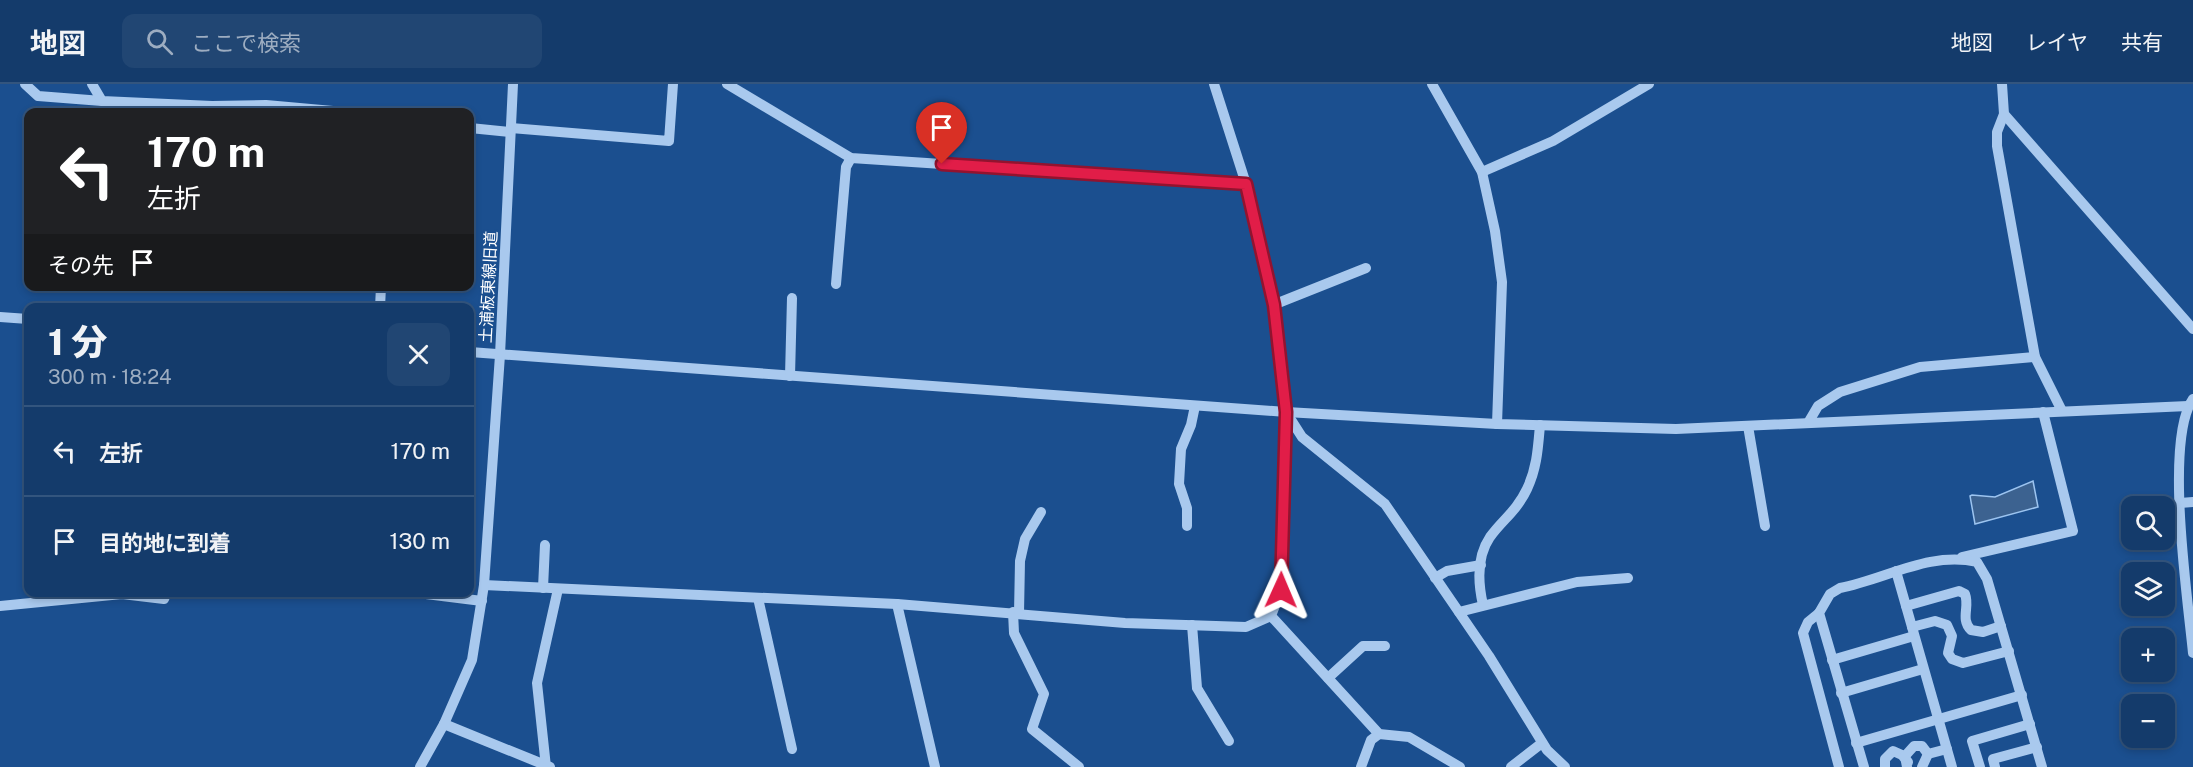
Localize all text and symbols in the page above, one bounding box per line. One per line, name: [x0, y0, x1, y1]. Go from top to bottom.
search box: [122, 14, 542, 68]
icon: search: [143, 25, 176, 58]
text: 地図: [30, 26, 86, 59]
text: ここで検索: [191, 30, 301, 56]
text: 地図: [1951, 30, 1993, 55]
text: レイヤ: [2026, 30, 2088, 55]
text: 共有: [2121, 30, 2163, 55]
pin: [916, 102, 967, 164]
icon: arrive: [925, 111, 958, 144]
text: 170 m: [147, 127, 265, 176]
icon: left: [48, 132, 126, 210]
text: 左折: [147, 182, 201, 214]
street label: 土浦板東線旧道: [476, 231, 501, 343]
icon: arrive: [126, 246, 159, 279]
text: その先: [48, 252, 114, 278]
text: 1 分: [48, 321, 108, 363]
button: close: [387, 323, 450, 386]
text: 300 m · 18:24: [48, 365, 172, 389]
icon: left: [48, 435, 81, 468]
text: 170 m: [390, 438, 450, 464]
text: 左折: [99, 440, 143, 466]
map controls: [2121, 496, 2175, 748]
button: search: [2121, 496, 2175, 550]
icon: arrive: [48, 525, 81, 558]
text: 130 m: [389, 528, 450, 554]
text: 目的地に到着: [99, 530, 231, 556]
position arrow: [1249, 558, 1313, 622]
button: layers: [2121, 562, 2175, 616]
button: +: [2121, 628, 2175, 682]
button: −: [2121, 694, 2175, 748]

